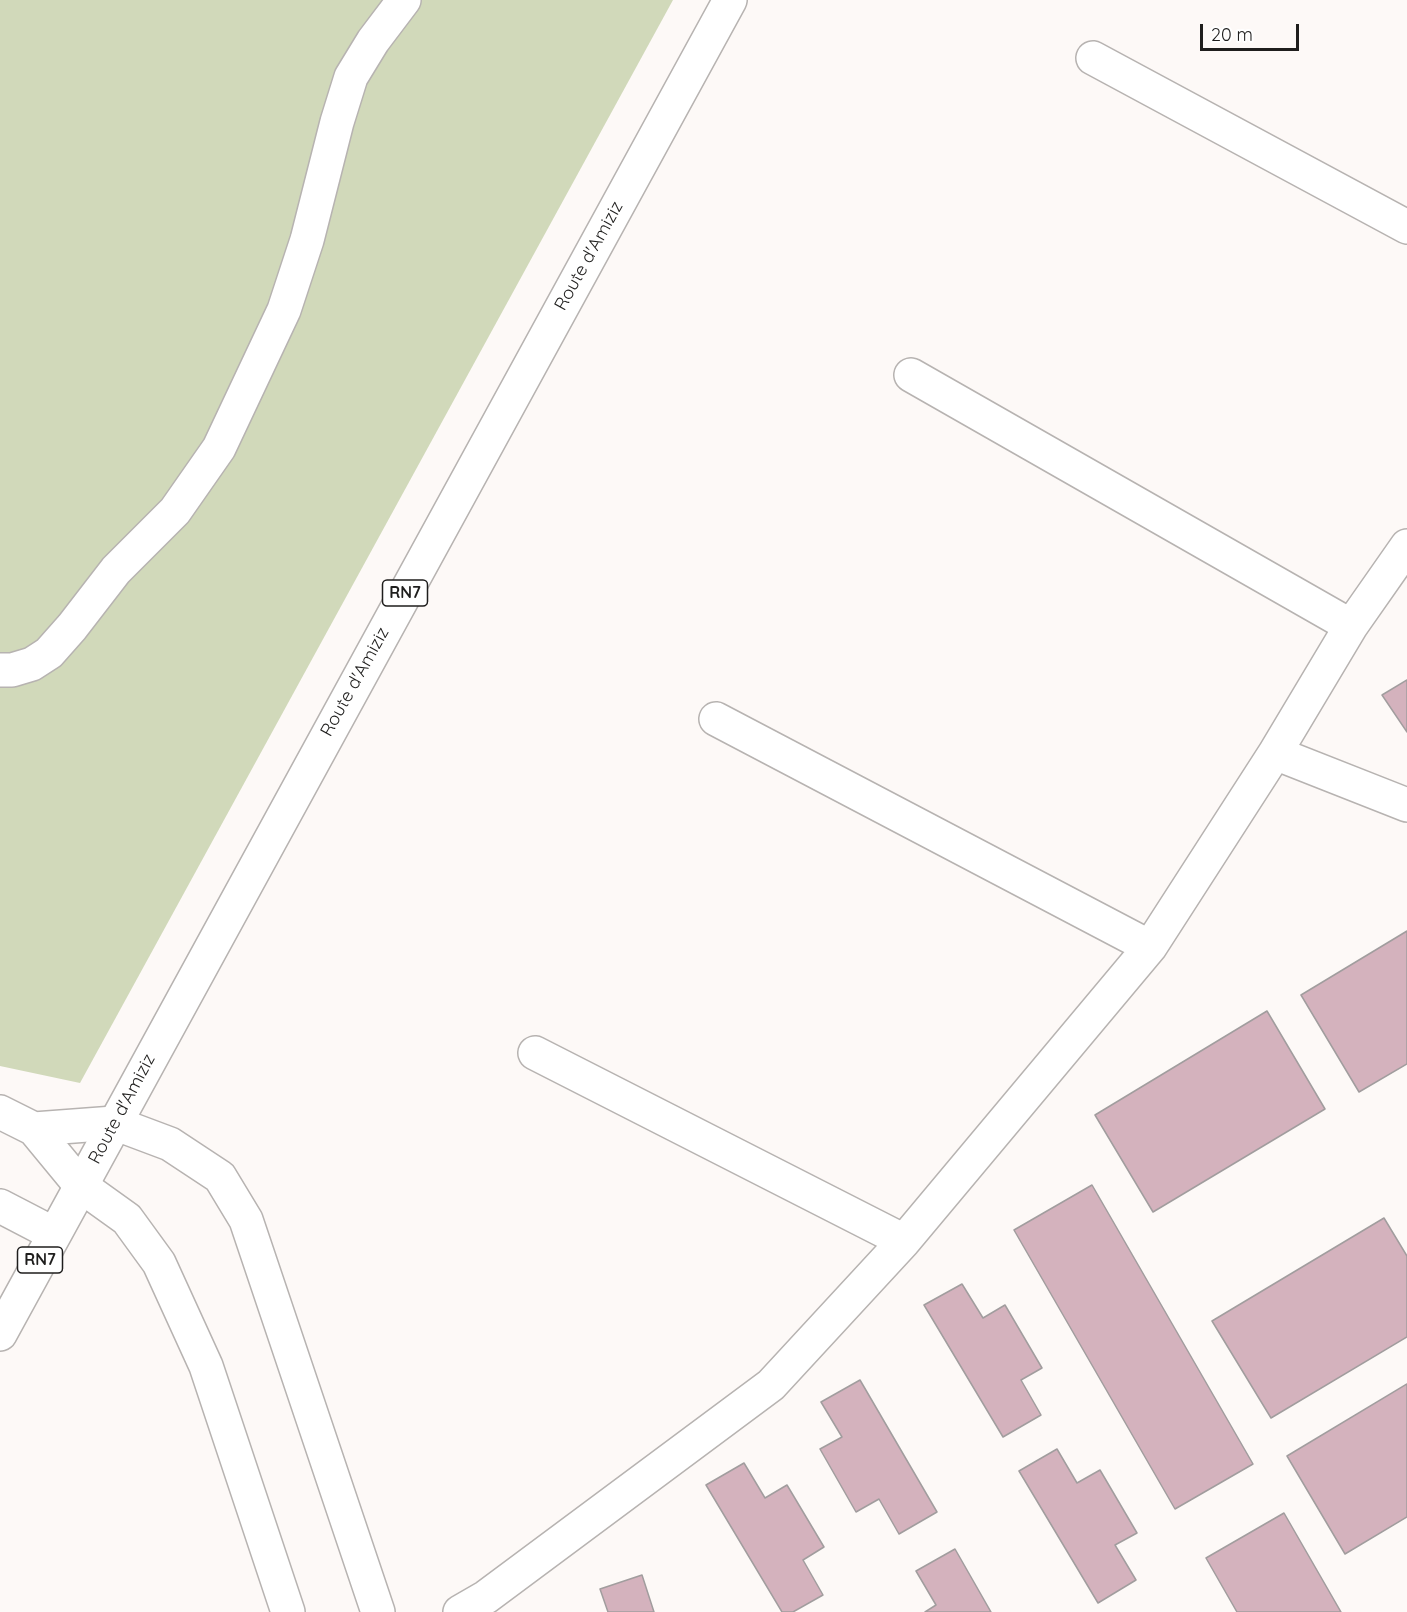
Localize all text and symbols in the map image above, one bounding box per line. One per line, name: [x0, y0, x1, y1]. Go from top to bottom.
scale bar: [1203, 12, 1302, 50]
text: 20 m: [1211, 23, 1253, 46]
street label: Route d'Amiziz: [550, 198, 628, 314]
road number: RN7: [382, 580, 428, 606]
street label: Route d'Amiziz: [316, 624, 394, 740]
street label: Route d'Amiziz: [84, 1050, 160, 1168]
road number: RN7: [18, 1247, 63, 1273]

